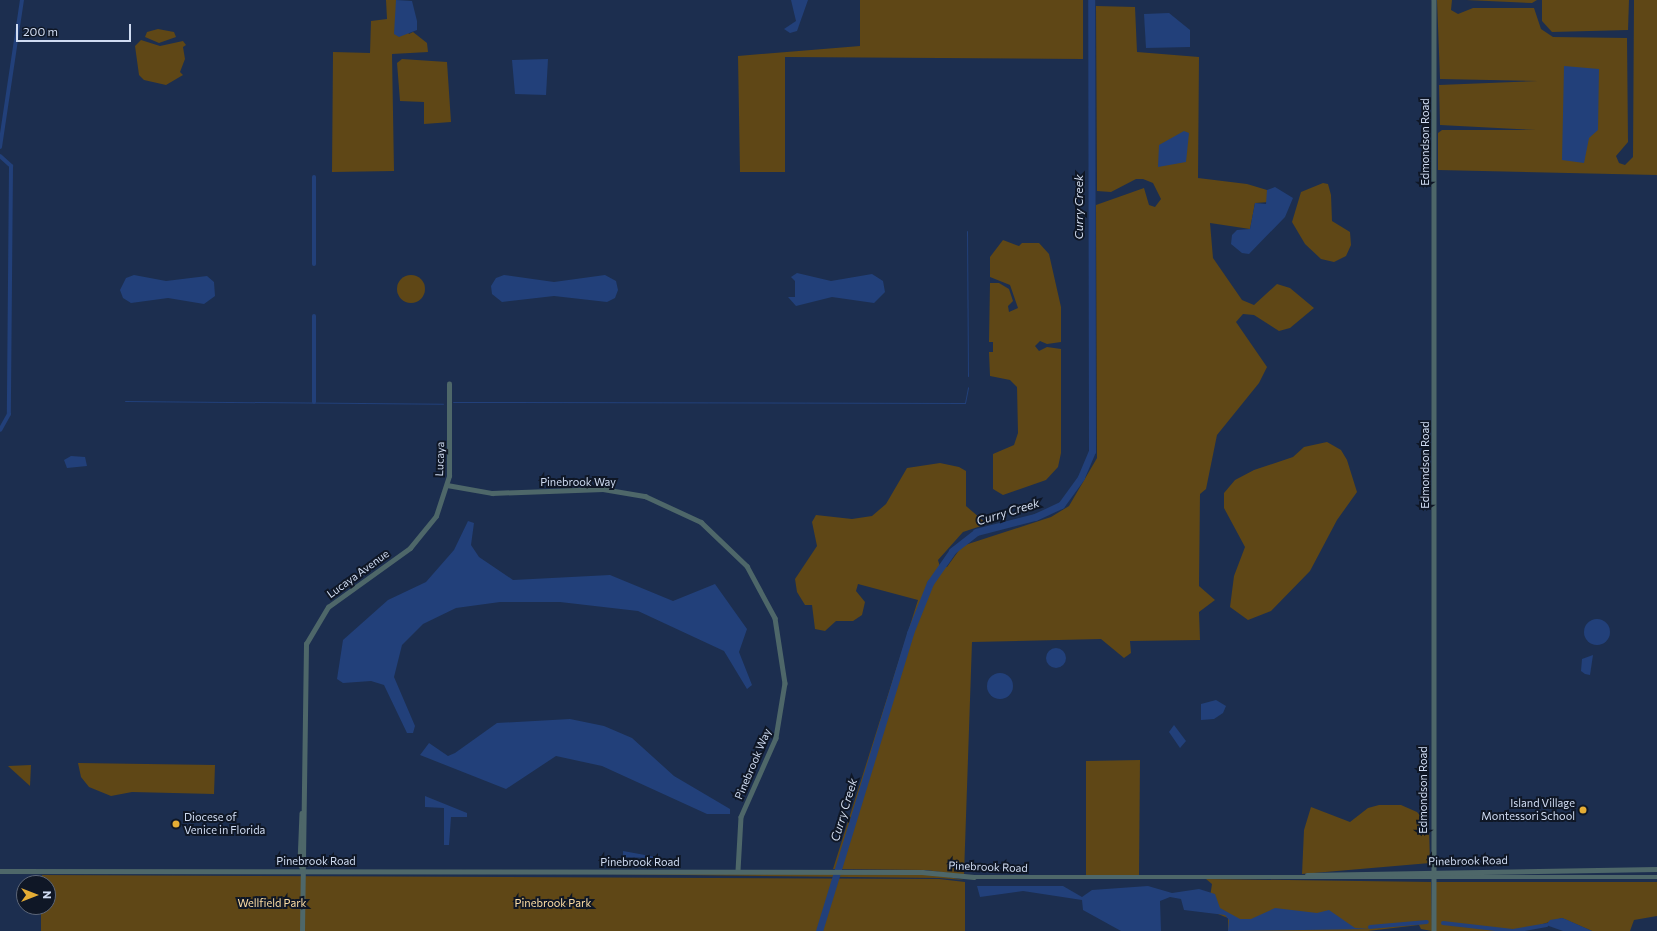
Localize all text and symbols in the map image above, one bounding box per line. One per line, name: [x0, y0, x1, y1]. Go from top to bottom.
scale bar: [18, 16, 133, 42]
text: 200 m: [23, 24, 58, 38]
street label: Edmondson Road: [1418, 98, 1432, 186]
water label: Curry Creek: [1072, 175, 1086, 239]
street label: Edmondson Road: [1418, 421, 1432, 509]
street label: Lucaya: [433, 441, 447, 477]
street label: Pinebrook Way: [540, 475, 616, 489]
water label: Curry Creek: [975, 496, 1041, 528]
street label: Lucaya Avenue: [324, 547, 392, 601]
street label: Pinebrook Way: [732, 727, 774, 801]
street label: Edmondson Road: [1416, 746, 1430, 834]
water label: Curry Creek: [828, 777, 860, 843]
place label: Island Village Montessori School: [1481, 797, 1575, 823]
marker: Island Village Montessori School: [1578, 805, 1588, 815]
place label: Diocese of Venice in Florida: [184, 811, 265, 837]
marker: Diocese of Venice in Florida: [171, 819, 181, 829]
street label: Pinebrook Road: [276, 854, 356, 868]
street label: Pinebrook Road: [1428, 854, 1508, 868]
street label: Pinebrook Road: [600, 855, 680, 869]
street label: Pinebrook Road: [948, 859, 1028, 875]
north arrow: [16, 875, 56, 915]
text: N: [41, 891, 54, 899]
park label: Wellfield Park: [237, 896, 307, 910]
park label: Pinebrook Park: [515, 896, 591, 910]

